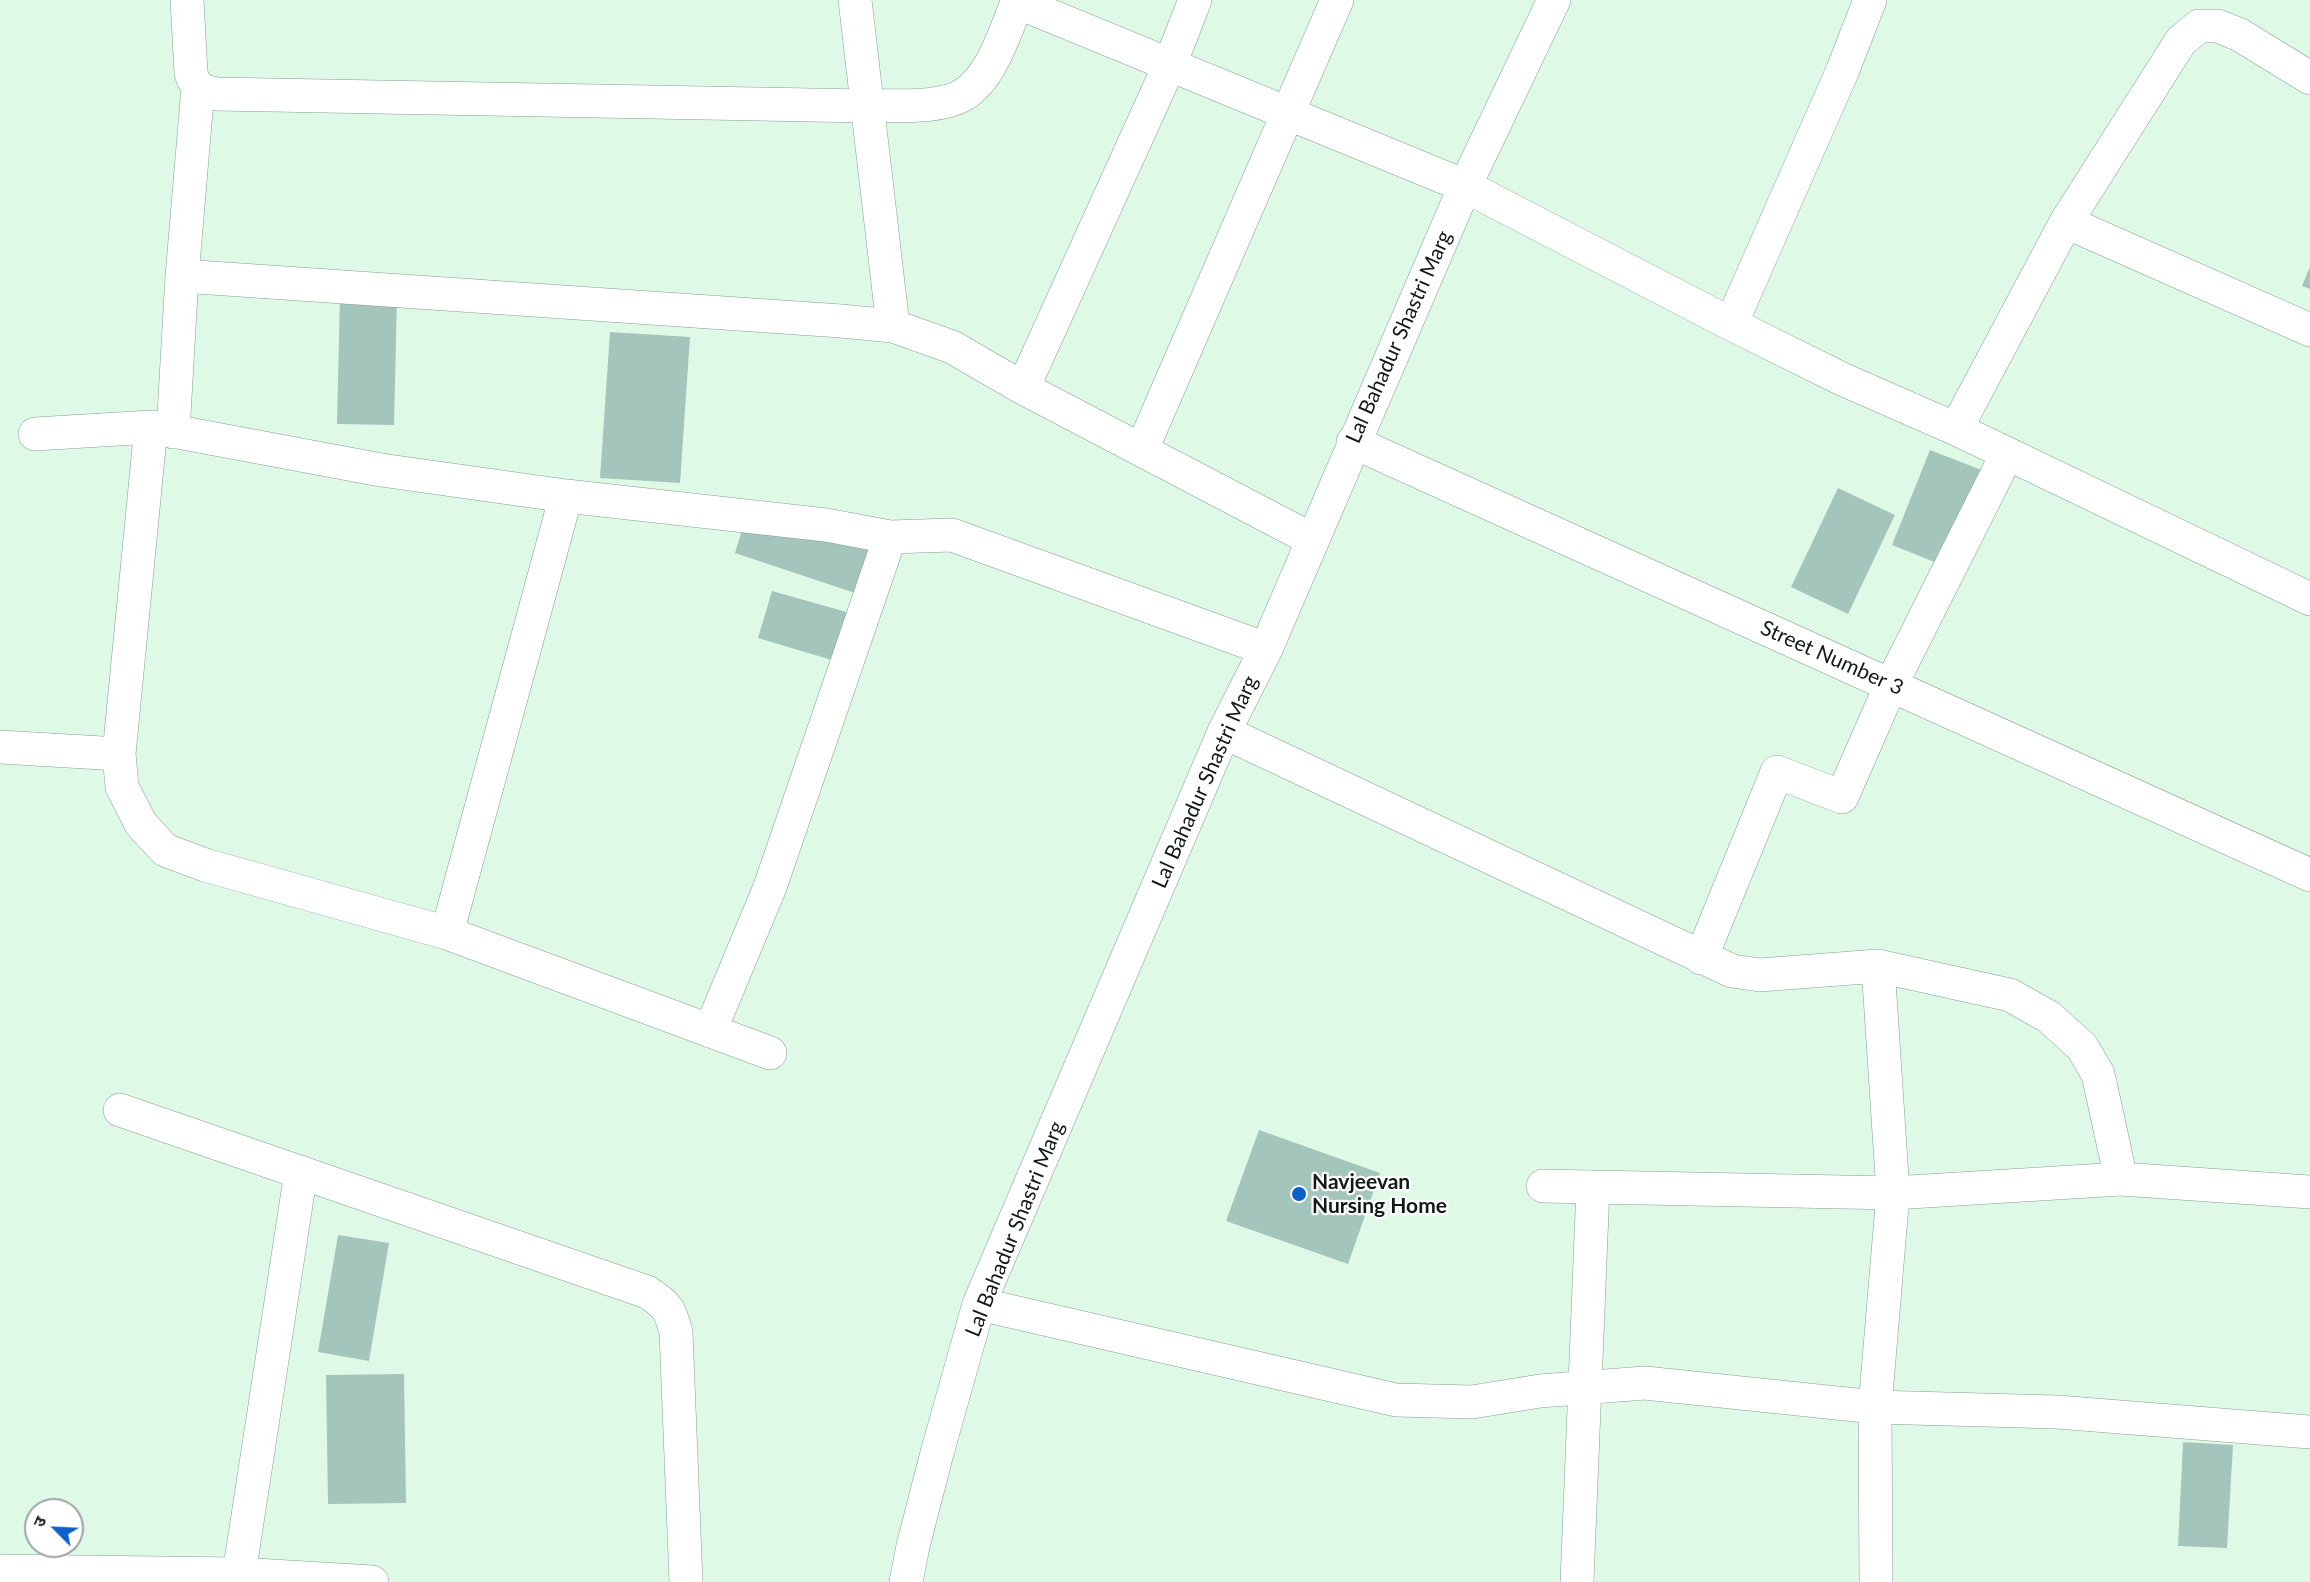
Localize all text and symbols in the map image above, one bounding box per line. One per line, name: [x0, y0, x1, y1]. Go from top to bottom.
street label: Lal Bahadur Shastri Marg: [1341, 227, 1457, 447]
street label: Street Number 3: [1757, 615, 1907, 701]
street label: Lal Bahadur Shastri Marg: [1147, 672, 1263, 892]
street label: Lal Bahadur Shastri Marg: [960, 1118, 1070, 1340]
place label: Navjeevan Nursing Home: [1312, 1169, 1447, 1219]
marker: Navjeevan Nursing Home: [1290, 1185, 1308, 1203]
north arrow: [24, 1498, 84, 1558]
text: उ: [28, 1513, 50, 1529]

